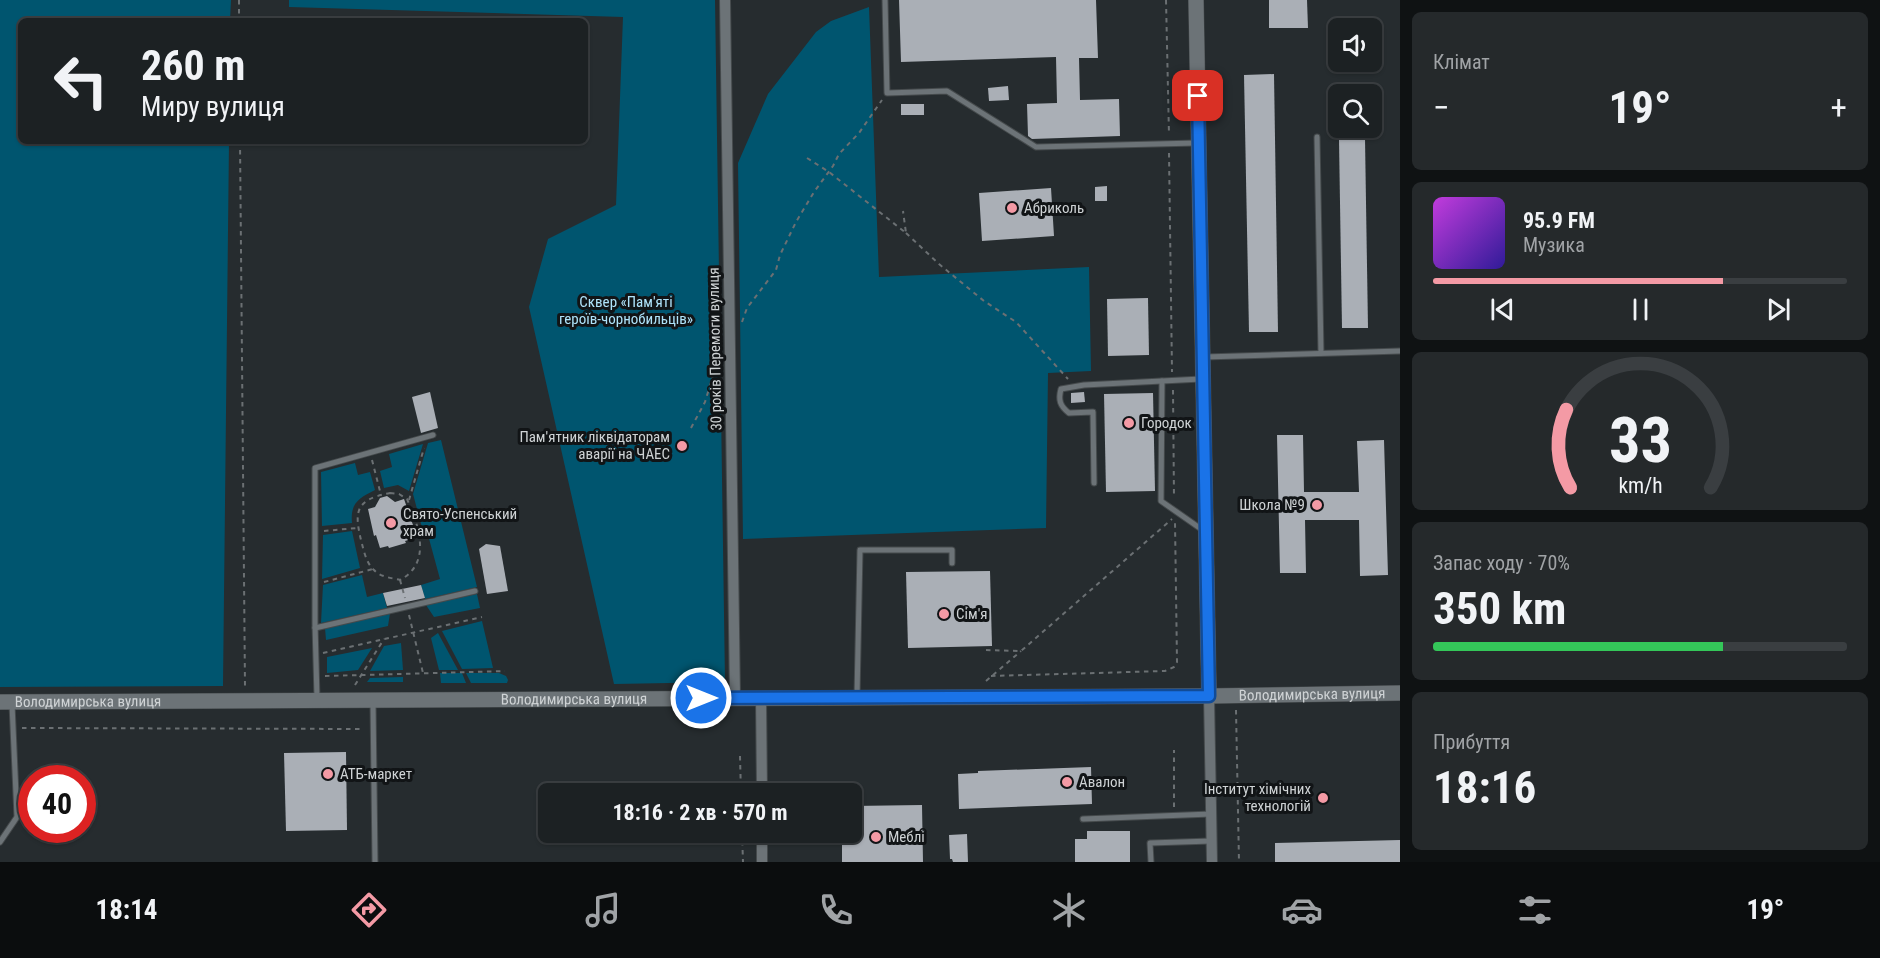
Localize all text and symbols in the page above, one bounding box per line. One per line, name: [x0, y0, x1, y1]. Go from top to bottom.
map controls: [1328, 18, 1382, 138]
button: sound: [1328, 18, 1382, 72]
text: 260 m: [141, 41, 246, 90]
icon: left: [42, 42, 120, 120]
text: Клімат: [1433, 50, 1490, 74]
pin: [1172, 70, 1223, 121]
icon: arrive: [1181, 79, 1214, 112]
text: 19°: [1609, 81, 1672, 134]
button: search: [1328, 84, 1382, 138]
text: −: [1433, 88, 1450, 127]
text: +: [1831, 88, 1847, 127]
text: Миру вулиця: [141, 91, 285, 123]
place label: Абриколь: [1024, 199, 1084, 217]
marker: Абриколь: [1005, 201, 1019, 215]
text: 95.9 FM: [1523, 208, 1595, 233]
text: Музика: [1523, 233, 1585, 257]
street label: 30 років Перемоги вулиця: [705, 267, 725, 431]
park label: Сквер «Пам'яті героїв-чорнобильців»: [559, 293, 693, 328]
icon: previous: [1486, 293, 1519, 326]
icon: pause: [1624, 293, 1657, 326]
icon: next: [1762, 293, 1795, 326]
text: 33: [1608, 404, 1672, 477]
place label: Городок: [1141, 414, 1192, 432]
marker: Городок: [1122, 416, 1136, 430]
place label: Пам'ятник ліквідаторам аварії на ЧАЕС: [519, 428, 670, 463]
marker: Пам'ятник ліквідаторам аварії на ЧАЕС: [675, 439, 689, 453]
text: km/h: [1618, 473, 1662, 498]
place label: Школа №9: [1239, 496, 1305, 514]
marker: Школа №9: [1310, 498, 1324, 512]
place label: Свято-Успенський храм: [403, 505, 517, 540]
marker: Свято-Успенський храм: [384, 516, 398, 530]
text: Запас ходу · 70%: [1433, 551, 1570, 575]
text: 350 km: [1433, 582, 1566, 635]
place label: Сім'я: [956, 605, 988, 623]
marker: Сім'я: [937, 607, 951, 621]
position arrow: [669, 666, 733, 730]
street label: Володимирська вулиця: [1239, 684, 1385, 705]
street label: Володимирська вулиця: [501, 690, 647, 709]
street label: Володимирська вулиця: [15, 692, 161, 711]
text: Прибуття: [1433, 730, 1510, 754]
text: 18:16: [1433, 761, 1536, 814]
speed limit sign: 40: [18, 765, 96, 843]
place label: АТБ-маркет: [340, 765, 412, 783]
marker: АТБ-маркет: [321, 767, 335, 781]
place label: Авалон: [1079, 773, 1125, 791]
marker: Авалон: [1060, 775, 1074, 789]
place label: Інститут хімічних технологій: [1204, 780, 1311, 815]
marker: Інститут хімічних технологій: [1316, 791, 1330, 805]
text: 18:16 · 2 хв · 570 m: [612, 800, 788, 825]
place label: Меблі: [888, 828, 925, 846]
marker: Меблі: [869, 830, 883, 844]
icon: directions: [348, 889, 390, 931]
icon: music: [582, 889, 624, 931]
icon: phone: [815, 889, 857, 931]
icon: climate: [1048, 889, 1090, 931]
icon: car: [1281, 889, 1323, 931]
icon: filters: [1514, 889, 1556, 931]
text: 18:14: [96, 894, 157, 926]
text: 19°: [1747, 894, 1784, 926]

